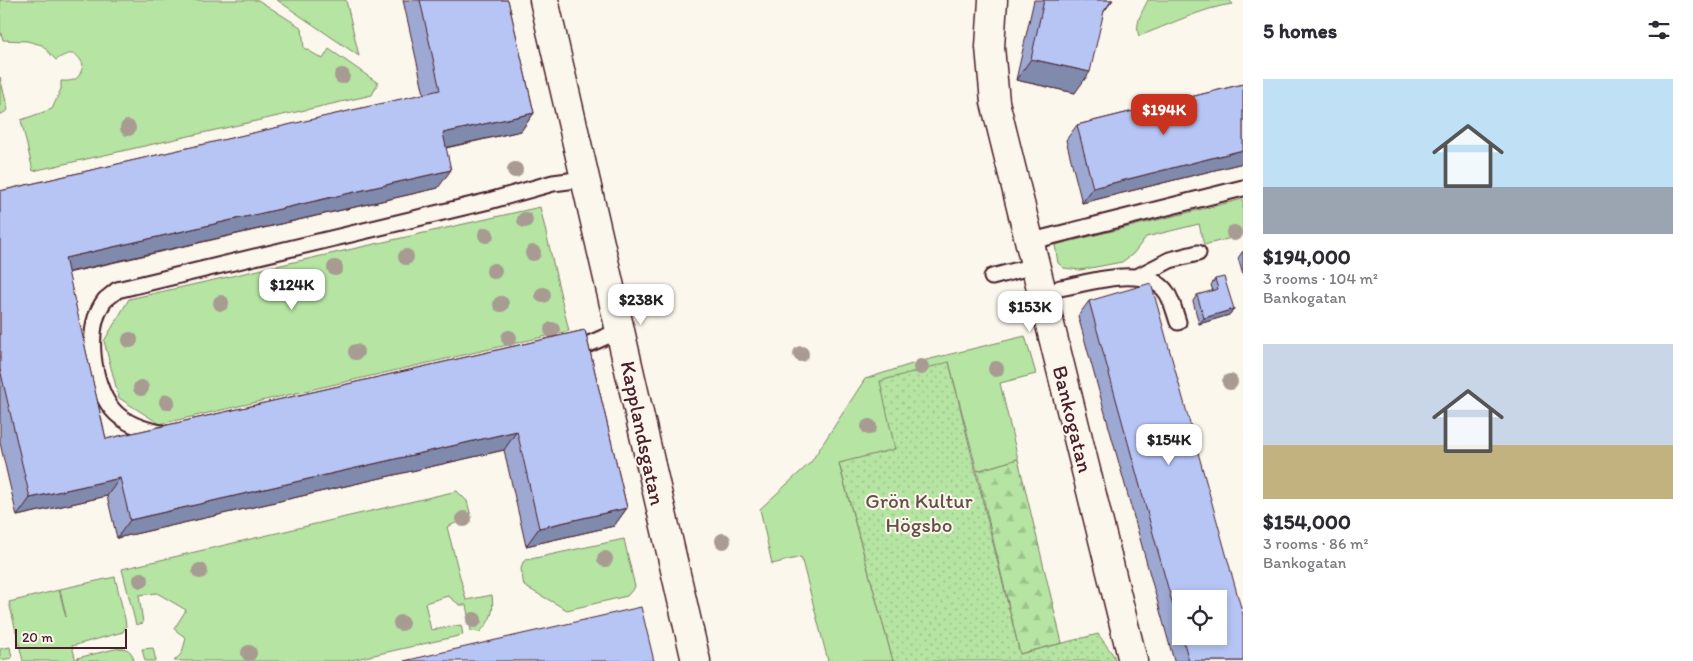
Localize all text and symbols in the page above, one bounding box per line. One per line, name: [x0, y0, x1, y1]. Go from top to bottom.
icon: filters: [1645, 16, 1673, 44]
text: 5 homes: [1263, 18, 1337, 43]
pin: $194K: [1129, 94, 1199, 136]
text: $194K: [1142, 100, 1186, 119]
icon: home: [1423, 111, 1513, 201]
text: $194,000: [1263, 244, 1351, 269]
pin: $124K: [257, 268, 327, 311]
text: 3 rooms · 104 m²: [1263, 269, 1378, 288]
text: $124K: [270, 275, 314, 294]
pin: $238K: [606, 284, 676, 326]
text: Bankogatan: [1263, 288, 1346, 307]
text: $238K: [619, 290, 663, 309]
pin: $153K: [995, 290, 1065, 333]
text: $153K: [1009, 297, 1051, 316]
street label: Kapplandsgatan: [615, 358, 671, 508]
street label: Bankogatan: [1048, 363, 1098, 475]
icon: home: [1423, 376, 1513, 466]
pin: $154K: [1134, 424, 1204, 466]
text: $154K: [1147, 430, 1191, 449]
park label: Grön Kultur Högsbo: [865, 488, 973, 537]
text: $154,000: [1263, 509, 1351, 534]
text: 3 rooms · 86 m²: [1263, 534, 1368, 553]
text: Bankogatan: [1263, 553, 1346, 572]
map controls: [1172, 590, 1227, 645]
button: locate: [1172, 590, 1227, 645]
scale bar: [15, 626, 128, 649]
text: 20 m: [22, 629, 53, 646]

